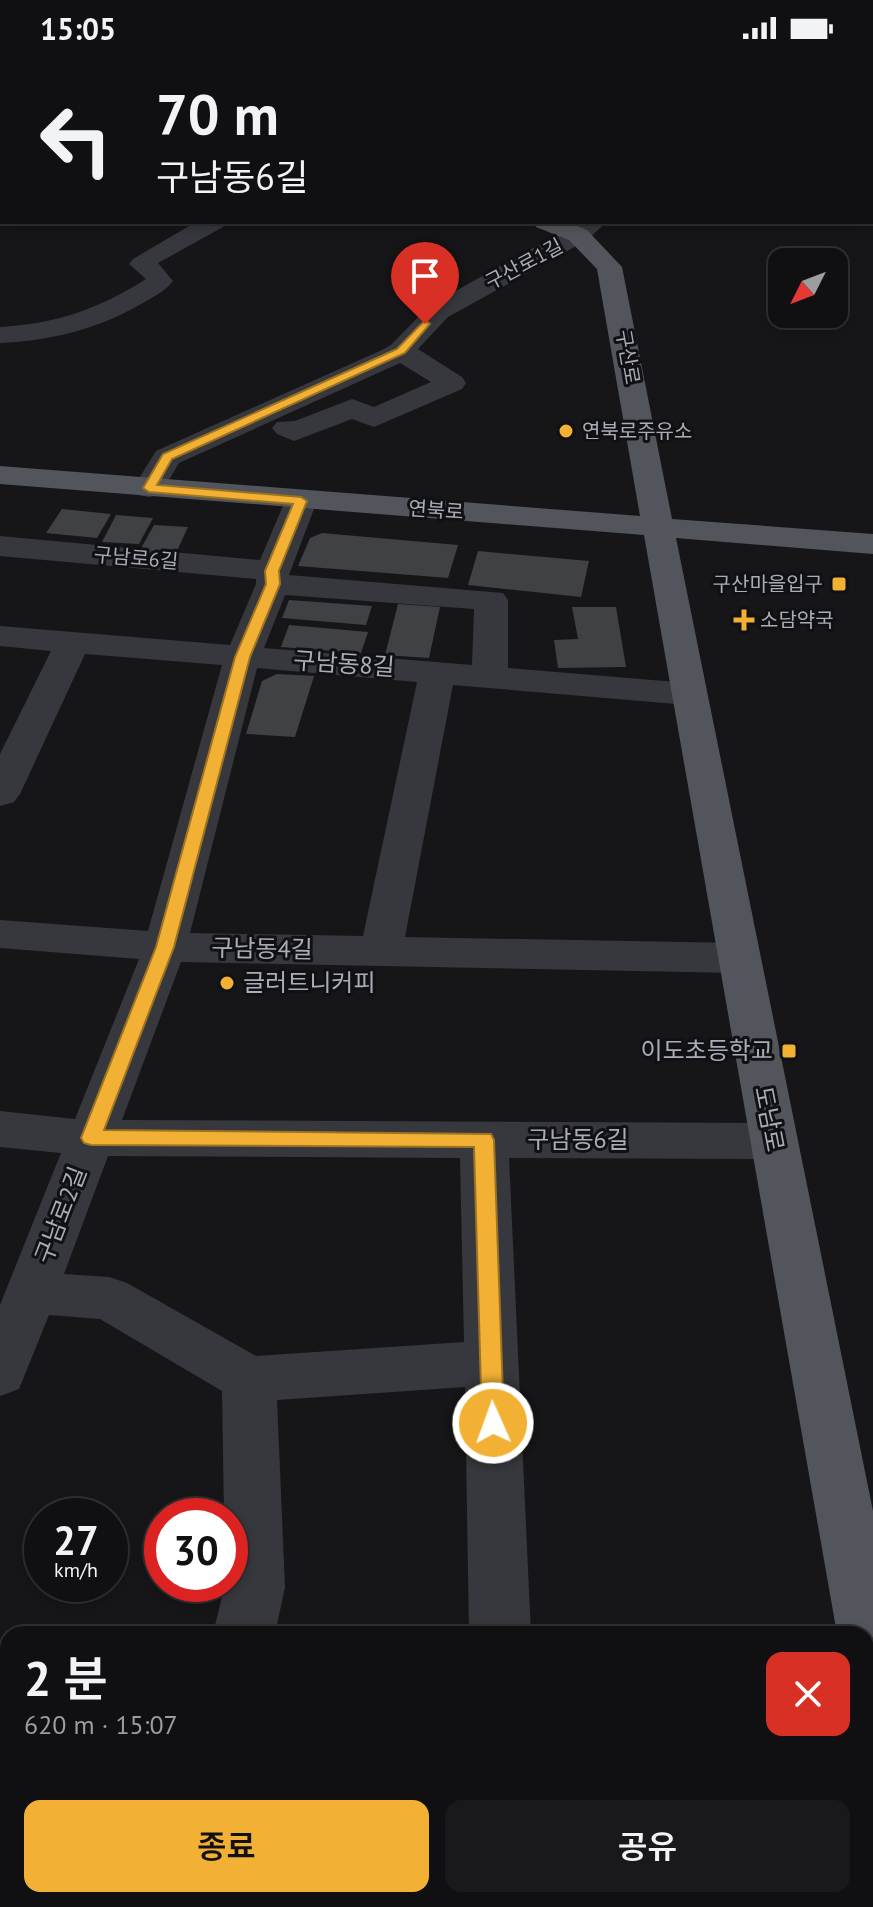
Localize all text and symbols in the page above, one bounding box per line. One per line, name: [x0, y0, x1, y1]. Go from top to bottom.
text: 15:05: [40, 9, 116, 48]
text: 70 m: [156, 78, 279, 150]
icon: left: [24, 88, 128, 192]
text: 구남동6길: [156, 153, 308, 200]
street label: 구산로1길: [481, 233, 567, 295]
pin: [391, 242, 459, 324]
north arrow: [768, 248, 848, 328]
map controls: [768, 248, 848, 328]
icon: arrive: [403, 254, 447, 298]
street label: 구산로: [610, 328, 646, 386]
place label: 연북로주유소: [582, 418, 692, 444]
marker: 연북로주유소: [557, 422, 575, 440]
street label: 연북로: [408, 495, 464, 525]
street label: 구남로6길: [93, 541, 179, 575]
place label: 구산마을입구: [713, 571, 823, 597]
marker: 구산마을입구: [830, 575, 848, 593]
place label: 소담약국: [760, 607, 834, 633]
marker: 소담약국: [735, 611, 753, 629]
street label: 구남동8길: [292, 645, 396, 683]
street label: 구남동4길: [211, 932, 313, 965]
place label: 글러트니커피: [243, 967, 375, 998]
marker: 글러트니커피: [218, 974, 236, 992]
place label: 이도초등학교: [641, 1035, 773, 1066]
marker: 이도초등학교: [780, 1042, 798, 1060]
street label: 도남로: [748, 1083, 791, 1154]
street label: 구남동6길: [527, 1124, 629, 1155]
street label: 구남로2길: [28, 1162, 93, 1268]
position arrow: [451, 1381, 535, 1465]
speed limit sign: 30: [144, 1498, 248, 1602]
text: 27: [53, 1514, 99, 1566]
text: km/h: [54, 1557, 98, 1583]
text: 2 분: [24, 1647, 108, 1709]
button: close: [766, 1652, 850, 1736]
text: 620 m · 15:07: [24, 1708, 178, 1741]
button: 종료: [24, 1800, 429, 1892]
button: 공유: [445, 1800, 850, 1892]

